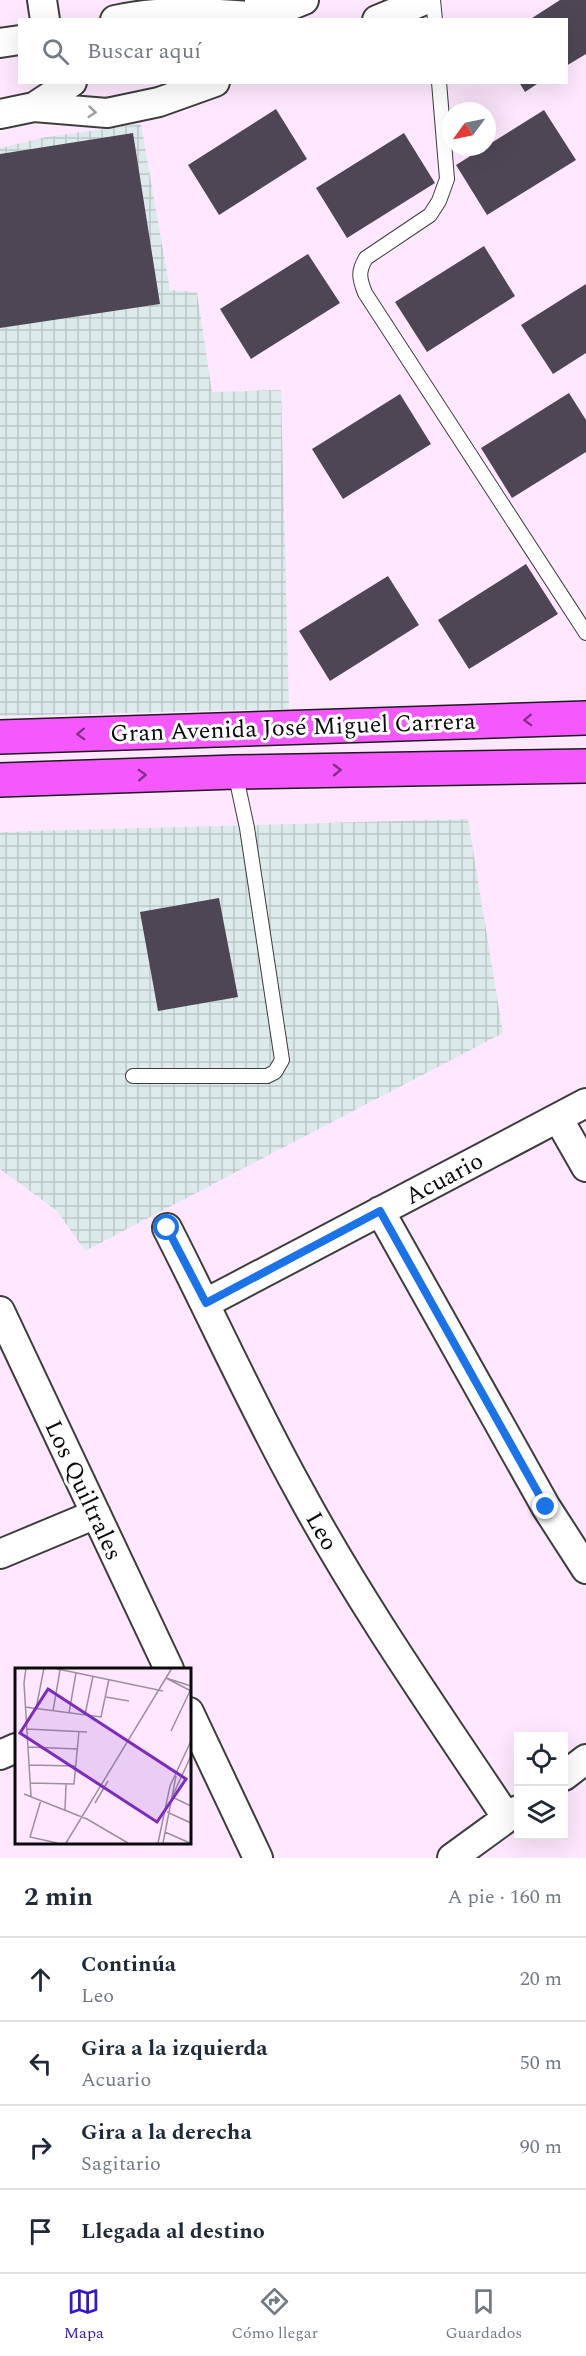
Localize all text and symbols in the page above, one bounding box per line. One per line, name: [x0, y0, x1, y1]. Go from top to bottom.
search box: [18, 18, 568, 84]
icon: search: [39, 35, 72, 68]
text: Buscar aquí: [87, 35, 201, 68]
north arrow: [442, 102, 496, 156]
one-way arrow: [87, 105, 97, 118]
street label: Gran Avenida José Miguel Carrera: [110, 704, 477, 752]
one-way arrow: [523, 713, 532, 726]
one-way arrow: [76, 728, 85, 740]
one-way arrow: [333, 764, 342, 776]
one-way arrow: [138, 768, 147, 781]
street label: Acuario: [399, 1143, 490, 1215]
route start: [153, 1214, 179, 1240]
street label: Los Quiltrales: [35, 1414, 131, 1566]
route end: [532, 1493, 558, 1519]
street label: Leo: [296, 1505, 347, 1558]
inset map: [15, 1668, 190, 1843]
map controls: [514, 1732, 568, 1840]
button: locate: [514, 1732, 568, 1786]
button: layers: [514, 1786, 568, 1840]
text: 2 min: [24, 1877, 93, 1917]
text: A pie · 160 m: [448, 1882, 562, 1912]
text: Continúa: [81, 1948, 176, 1981]
icon: ahead: [24, 1963, 57, 1996]
text: 20 m: [520, 1964, 562, 1994]
text: Leo: [81, 1981, 114, 2011]
text: Gira a la izquierda: [81, 2032, 268, 2065]
icon: left: [24, 2047, 57, 2080]
text: 50 m: [520, 2048, 562, 2078]
text: Acuario: [81, 2065, 151, 2095]
text: Gira a la derecha: [81, 2116, 252, 2149]
icon: right: [24, 2131, 57, 2164]
text: 90 m: [520, 2132, 562, 2162]
text: Sagitario: [81, 2149, 161, 2179]
icon: arrive: [24, 2215, 57, 2248]
text: Llegada al destino: [81, 2215, 265, 2248]
tab: Mapa: [64, 2285, 104, 2345]
tab: Cómo llegar: [231, 2285, 318, 2345]
tab: Guardados: [446, 2285, 522, 2345]

